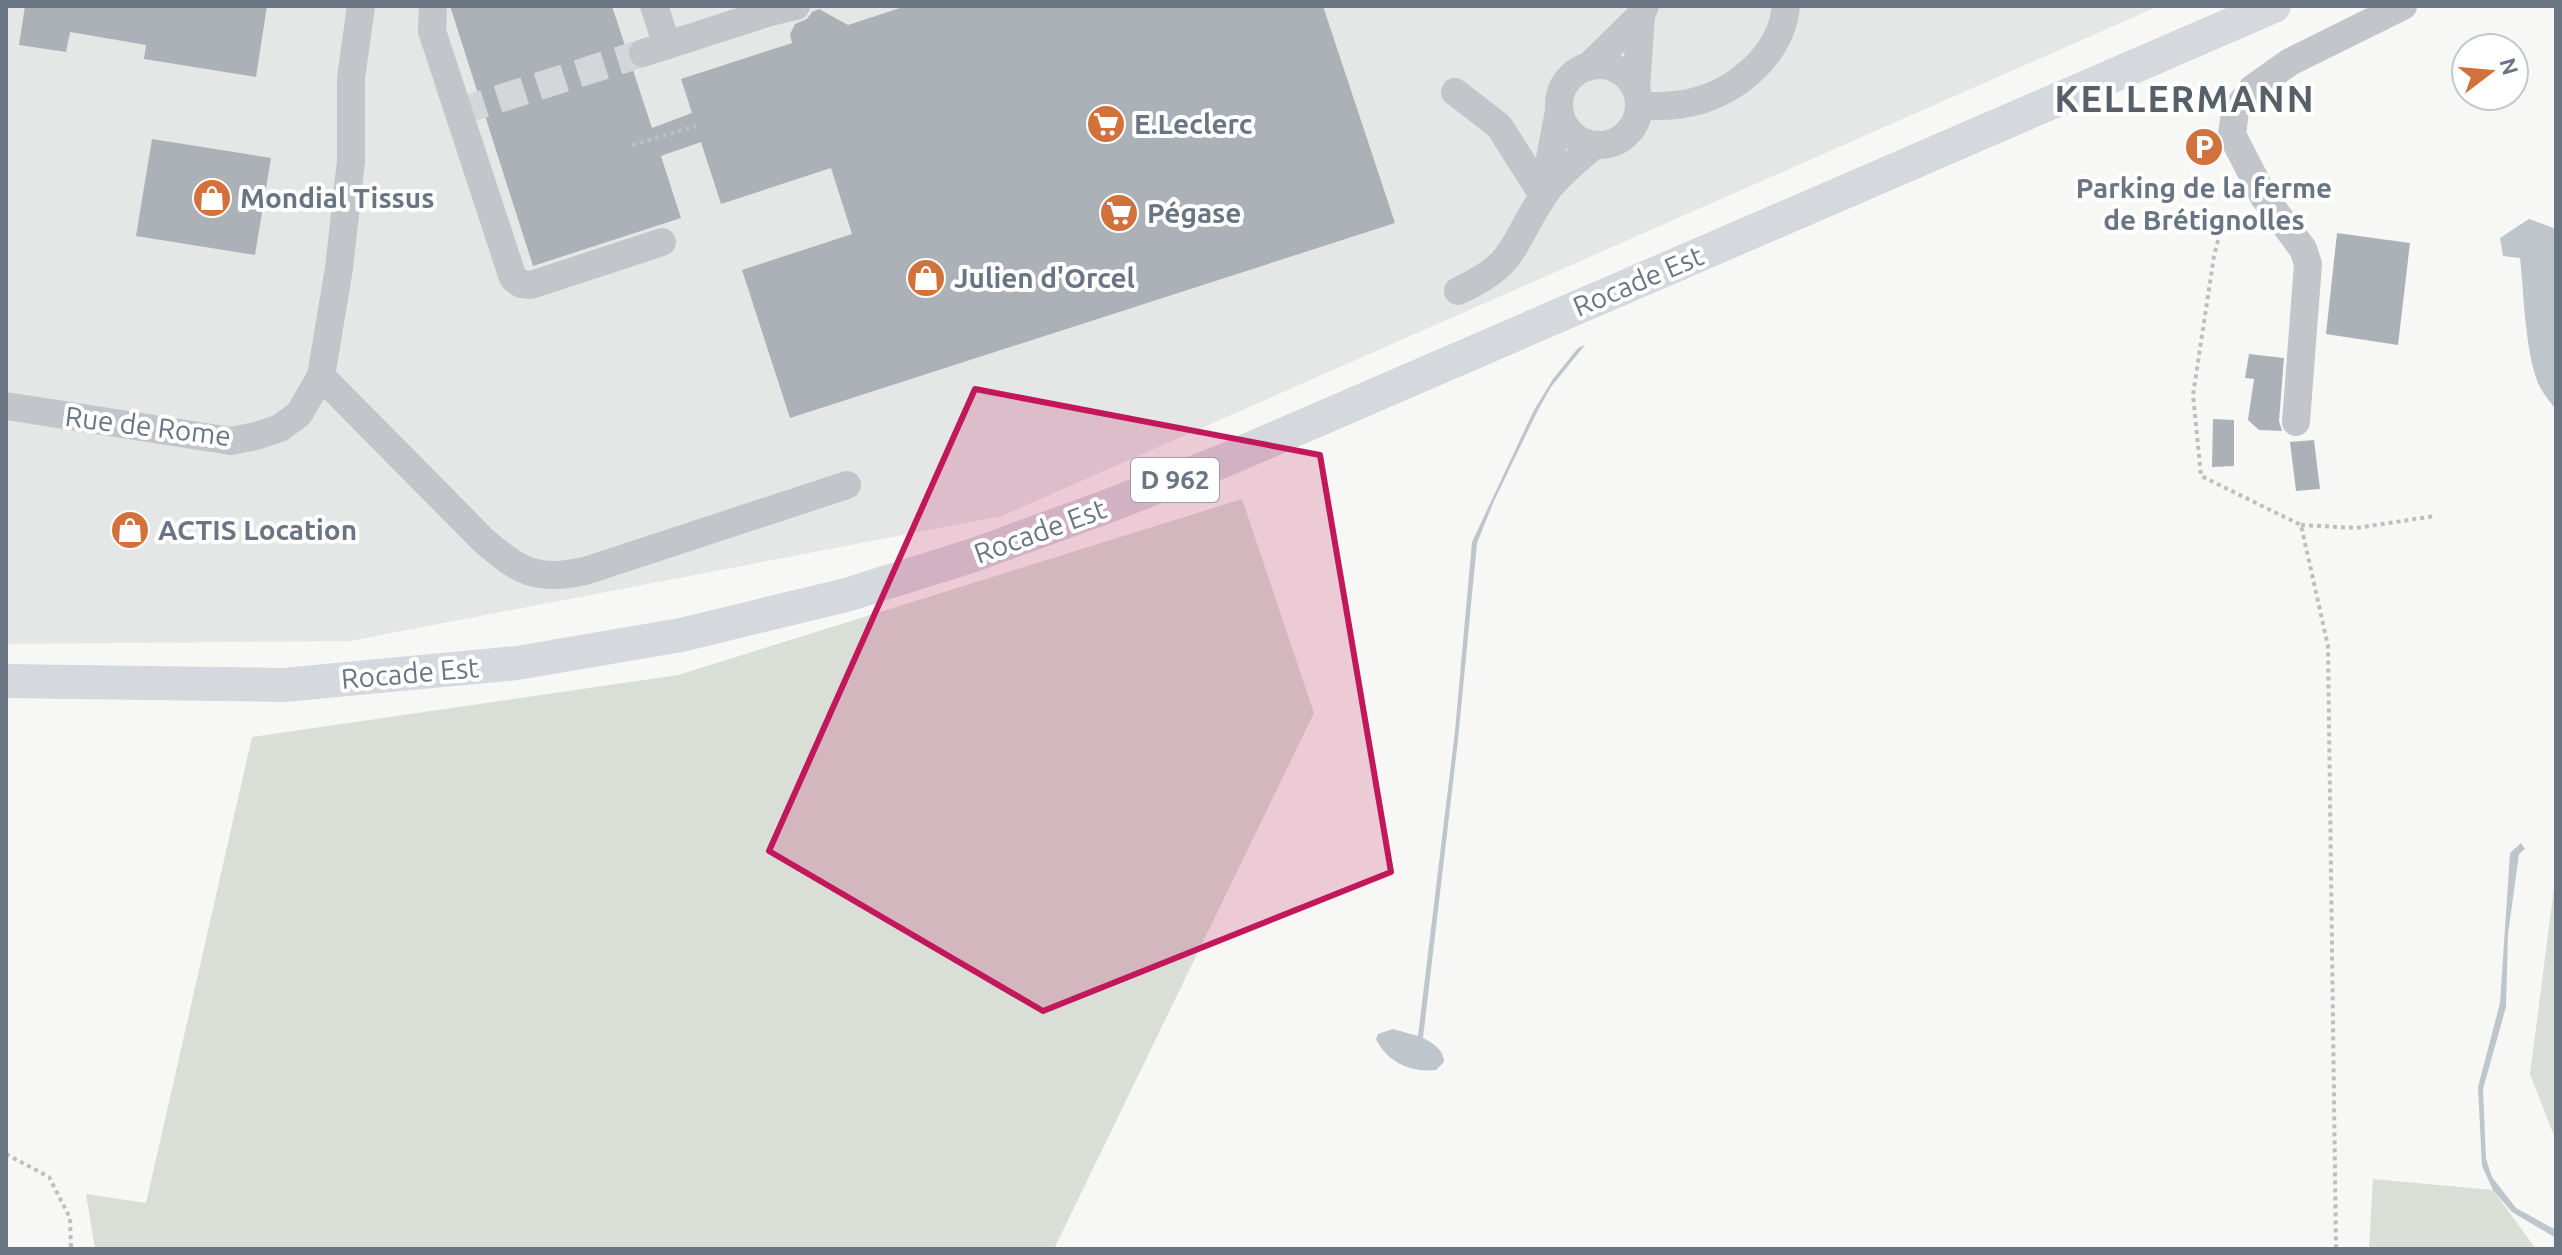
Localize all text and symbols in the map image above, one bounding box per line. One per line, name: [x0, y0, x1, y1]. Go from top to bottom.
north arrow: [2450, 32, 2530, 112]
text: N: [2495, 55, 2524, 78]
district label: KELLERMANN: [2054, 78, 2316, 119]
supermarket icon: E.Leclerc: [1085, 103, 1127, 145]
place label: E.Leclerc: [1134, 108, 1253, 139]
parking icon: Parking de la ferme de Brétignolles: [2183, 126, 2225, 168]
place label: Parking de la ferme de Brétignolles: [2076, 172, 2332, 235]
shop icon: Mondial Tissus: [191, 177, 233, 219]
place label: Mondial Tissus: [240, 182, 434, 213]
supermarket icon: Pégase: [1098, 192, 1140, 234]
place label: Pégase: [1147, 197, 1241, 228]
street label: Rocade Est: [1568, 239, 1707, 322]
shop icon: Julien d'Orcel: [905, 257, 947, 299]
place label: Julien d'Orcel: [954, 262, 1135, 293]
street label: Rue de Rome: [63, 400, 233, 451]
road number: D 962: [1131, 458, 1219, 502]
street label: Rocade Est: [970, 492, 1110, 569]
shop icon: ACTIS Location: [109, 509, 151, 551]
place label: ACTIS Location: [158, 514, 357, 545]
street label: Rocade Est: [340, 651, 480, 694]

